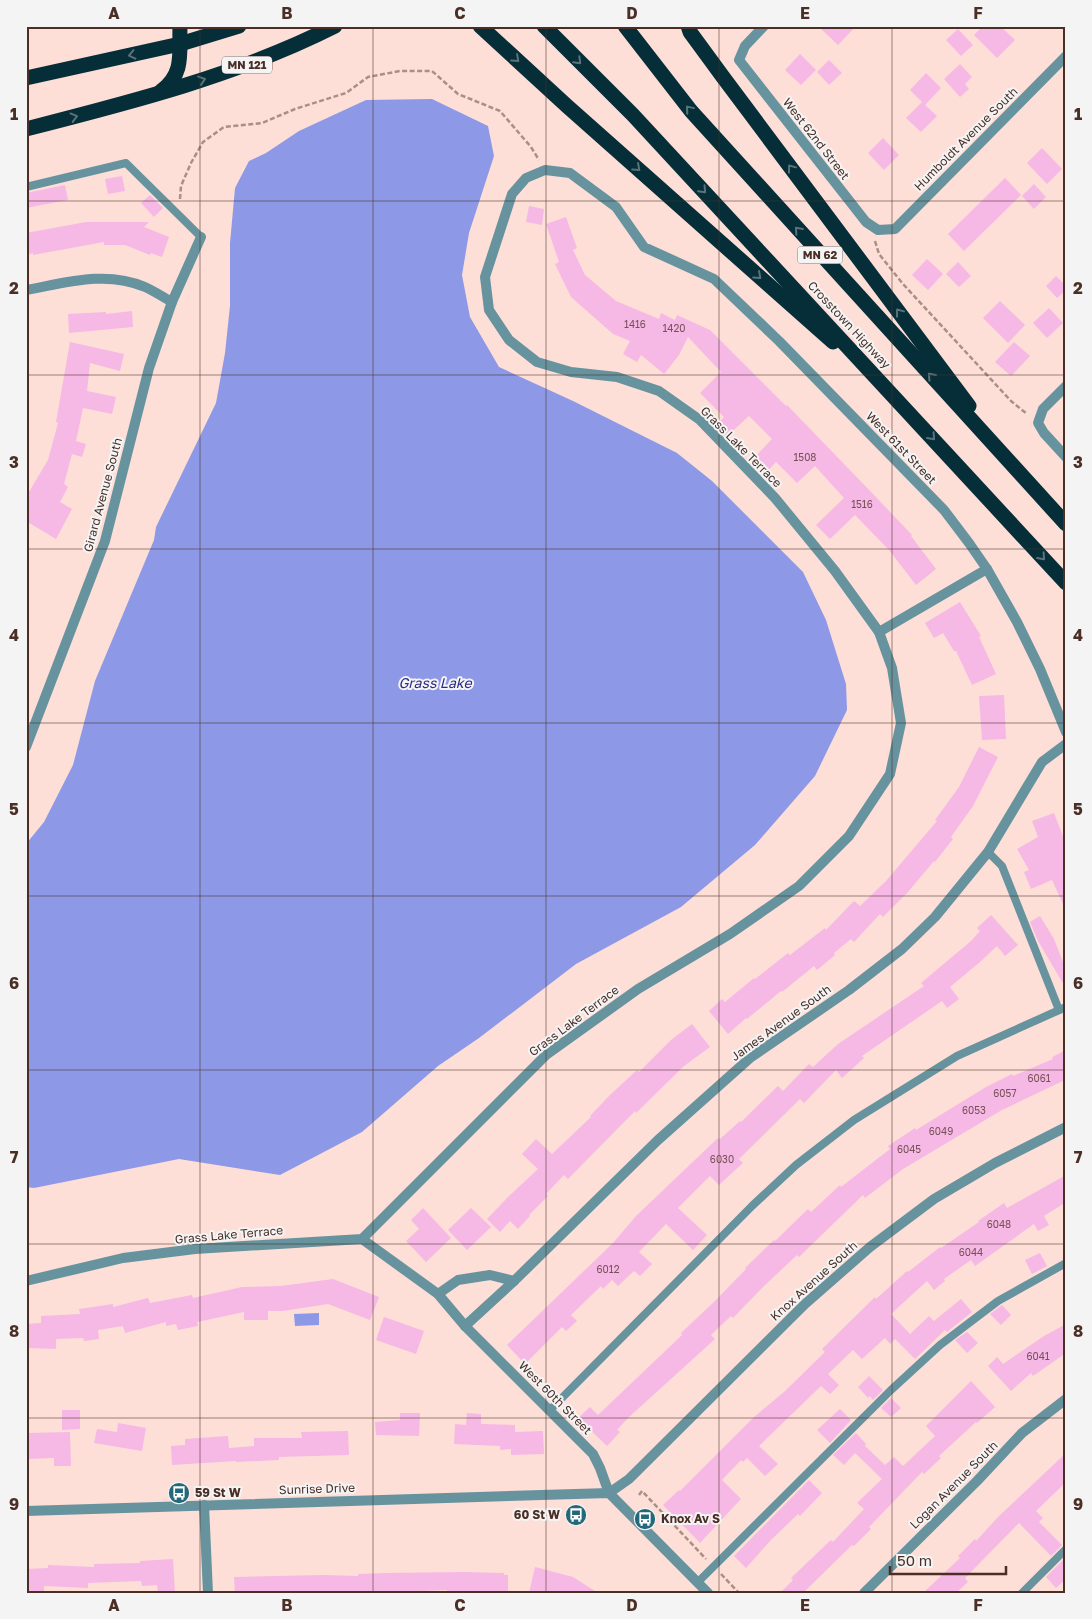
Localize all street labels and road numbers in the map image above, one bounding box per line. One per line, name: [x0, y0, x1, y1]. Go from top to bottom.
road number: MN 121: [222, 56, 272, 74]
street label: Humboldt Avenue South: [911, 84, 1021, 194]
street label: West 62nd Street: [780, 95, 853, 183]
road number: MN 62: [798, 246, 842, 264]
street label: Crosstown Highway: [805, 278, 894, 372]
street label: Grass Lake Terrace: [698, 403, 785, 490]
street label: West 61st Street: [863, 408, 940, 487]
street label: Girard Avenue South: [80, 436, 125, 554]
street label: James Avenue South: [728, 981, 834, 1064]
street label: Grass Lake Terrace: [526, 982, 622, 1059]
street label: Grass Lake Terrace: [174, 1222, 284, 1247]
street label: Knox Avenue South: [767, 1238, 860, 1324]
street label: West 60th Street: [516, 1358, 595, 1438]
street label: Logan Avenue South: [907, 1438, 1001, 1532]
street label: Sunrise Drive: [279, 1480, 355, 1497]

